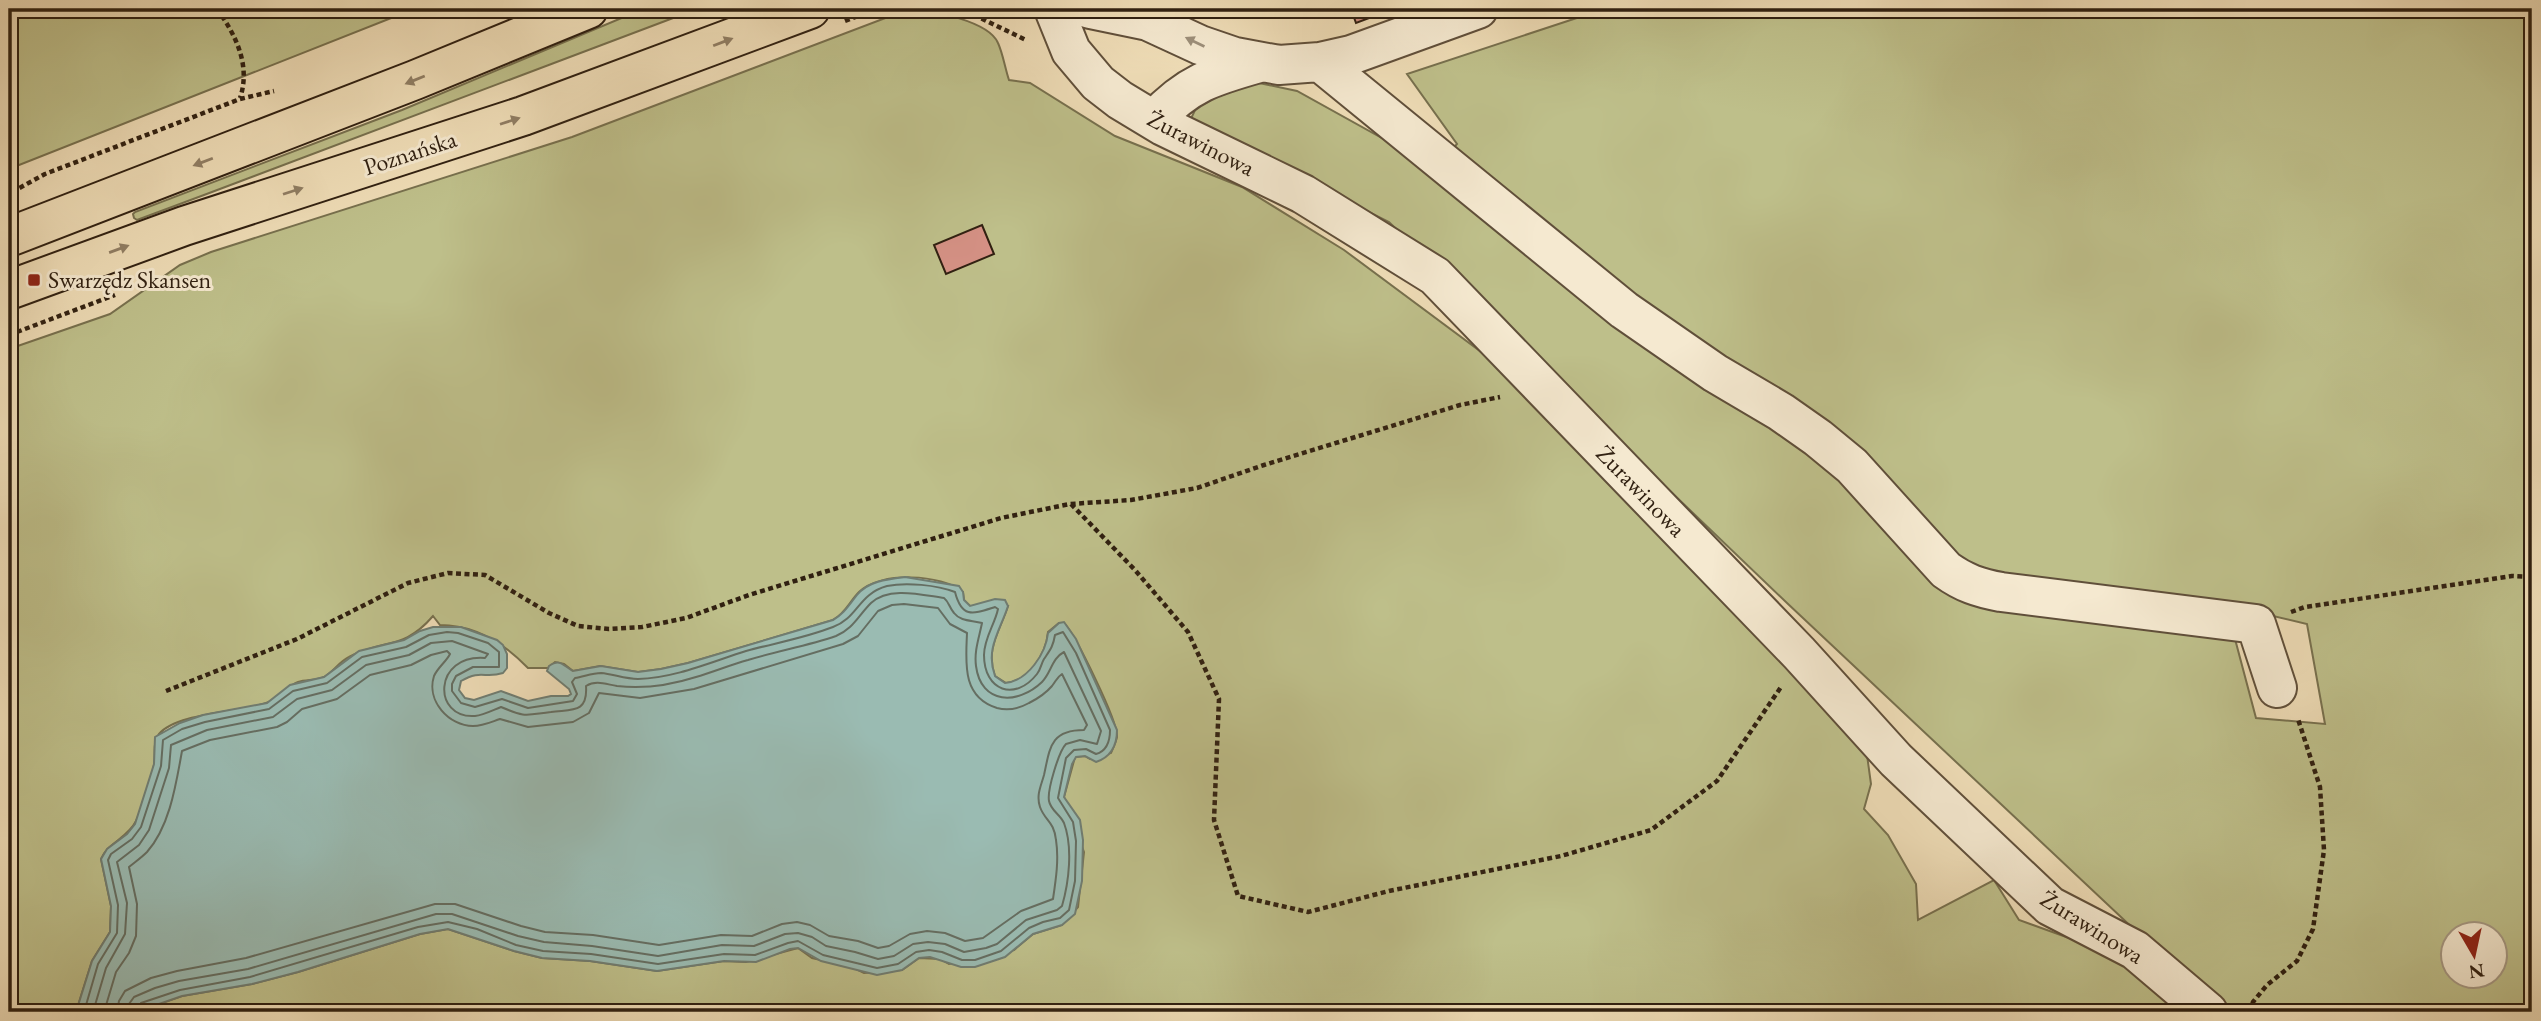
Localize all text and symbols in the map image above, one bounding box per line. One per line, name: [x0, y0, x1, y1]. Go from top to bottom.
one-way arrow: [713, 36, 734, 47]
one-way arrow: [1185, 36, 1205, 47]
one-way arrow: [405, 75, 426, 86]
street label: Żurawinowa: [1142, 102, 1260, 183]
one-way arrow: [499, 115, 520, 126]
street label: Poznańska: [359, 123, 461, 182]
one-way arrow: [193, 157, 214, 168]
one-way arrow: [283, 185, 304, 195]
one-way arrow: [108, 244, 129, 255]
place label: Swarzędz Skansen: [48, 264, 212, 295]
marker: Swarzędz Skansen: [26, 272, 42, 288]
street label: Żurawinowa: [1590, 438, 1693, 544]
street label: Żurawinowa: [2035, 883, 2150, 971]
north arrow: [2440, 920, 2510, 990]
text: N: [2466, 958, 2486, 985]

